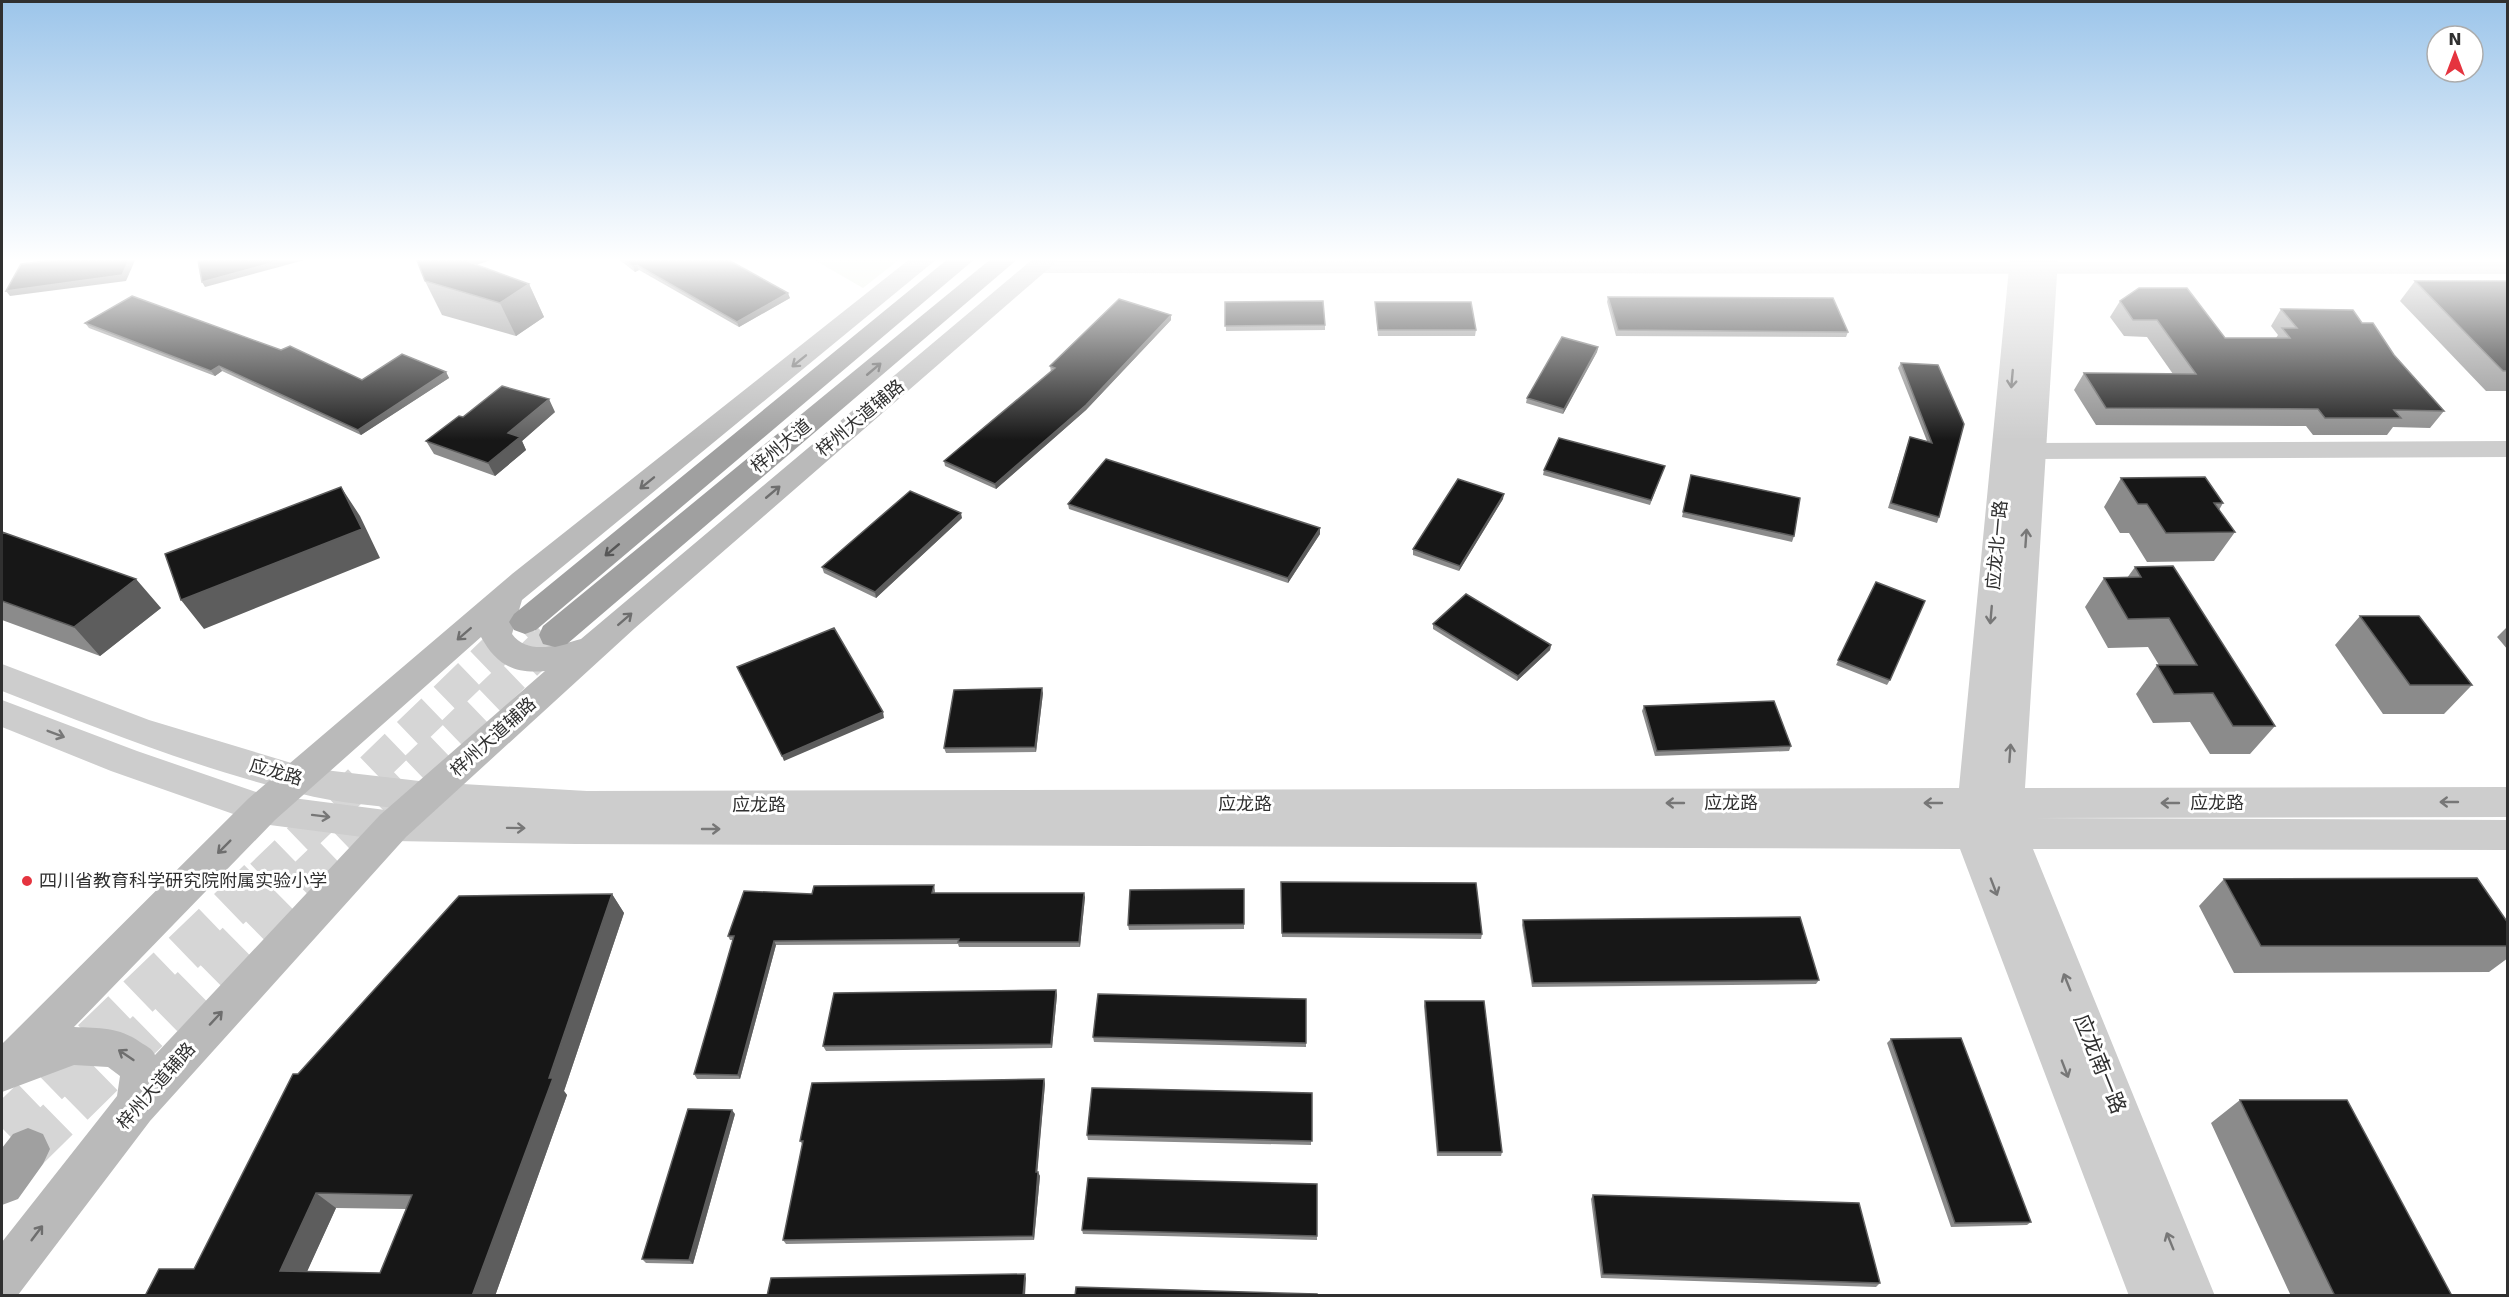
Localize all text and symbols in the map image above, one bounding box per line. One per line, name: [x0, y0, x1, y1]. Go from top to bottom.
north arrow: [2425, 24, 2485, 84]
text: N: [2448, 30, 2462, 49]
one-way arrow: [791, 354, 807, 367]
one-way arrow: [866, 362, 881, 376]
one-way arrow: [2006, 369, 2017, 389]
street label: 梓州大道辅路: [812, 375, 908, 460]
street label: 梓州大道: [746, 414, 815, 477]
one-way arrow: [639, 476, 655, 489]
one-way arrow: [765, 485, 780, 499]
street label: 应龙北一路: [1982, 499, 2011, 591]
one-way arrow: [2020, 528, 2031, 548]
one-way arrow: [604, 543, 620, 556]
one-way arrow: [1985, 605, 1996, 625]
one-way arrow: [617, 612, 633, 625]
one-way arrow: [457, 627, 472, 641]
street label: 梓州大道辅路: [446, 693, 540, 781]
one-way arrow: [46, 729, 65, 740]
one-way arrow: [2005, 744, 2016, 764]
street label: 应龙路: [247, 754, 305, 789]
street label: 应龙路: [1704, 792, 1758, 813]
street label: 应龙路: [2190, 792, 2244, 813]
street label: 应龙路: [1218, 793, 1272, 814]
street label: 应龙路: [732, 794, 786, 815]
one-way arrow: [2440, 796, 2460, 808]
one-way arrow: [1666, 797, 1686, 809]
one-way arrow: [1924, 797, 1944, 809]
one-way arrow: [2161, 797, 2181, 809]
one-way arrow: [311, 811, 331, 822]
one-way arrow: [505, 822, 525, 834]
one-way arrow: [700, 823, 720, 835]
one-way arrow: [217, 839, 232, 854]
place label: 四川省教育科学研究院附属实验小学: [39, 870, 327, 891]
marker: 四川省教育科学研究院附属实验小学: [20, 874, 34, 888]
one-way arrow: [1989, 877, 2000, 896]
one-way arrow: [2061, 973, 2072, 992]
one-way arrow: [209, 1011, 223, 1026]
street label: 应龙南一路: [2069, 1011, 2131, 1117]
street label: 梓州大道辅路: [112, 1038, 199, 1133]
one-way arrow: [118, 1049, 135, 1061]
one-way arrow: [2060, 1059, 2071, 1077]
one-way arrow: [31, 1225, 43, 1241]
one-way arrow: [2164, 1232, 2175, 1251]

